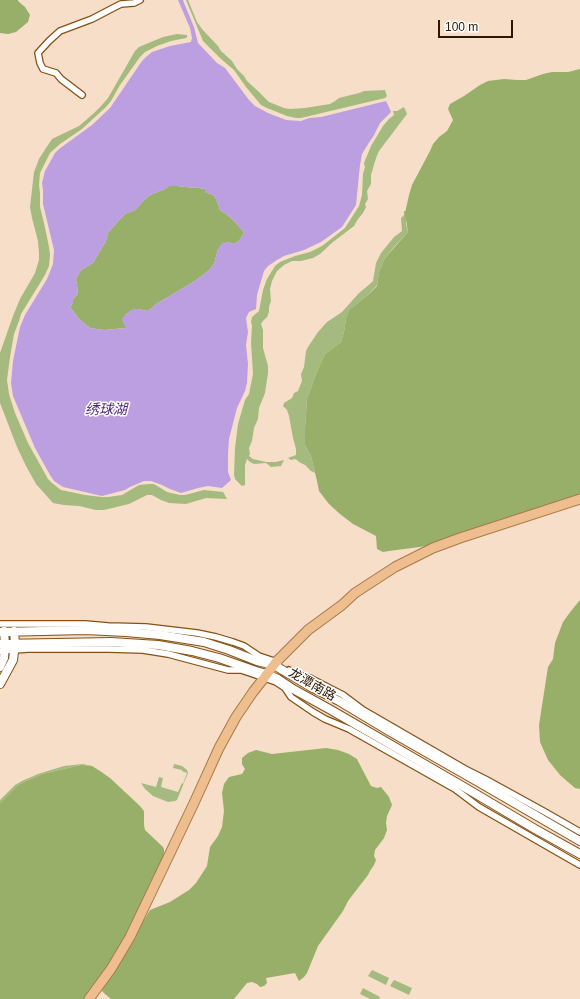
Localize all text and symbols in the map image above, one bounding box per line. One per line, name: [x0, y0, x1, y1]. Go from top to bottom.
scale bar: [440, 12, 515, 38]
text: 100 m: [445, 20, 478, 34]
water label: 绣球湖: [85, 402, 127, 418]
street label: 龙潭南路: [286, 665, 338, 705]

